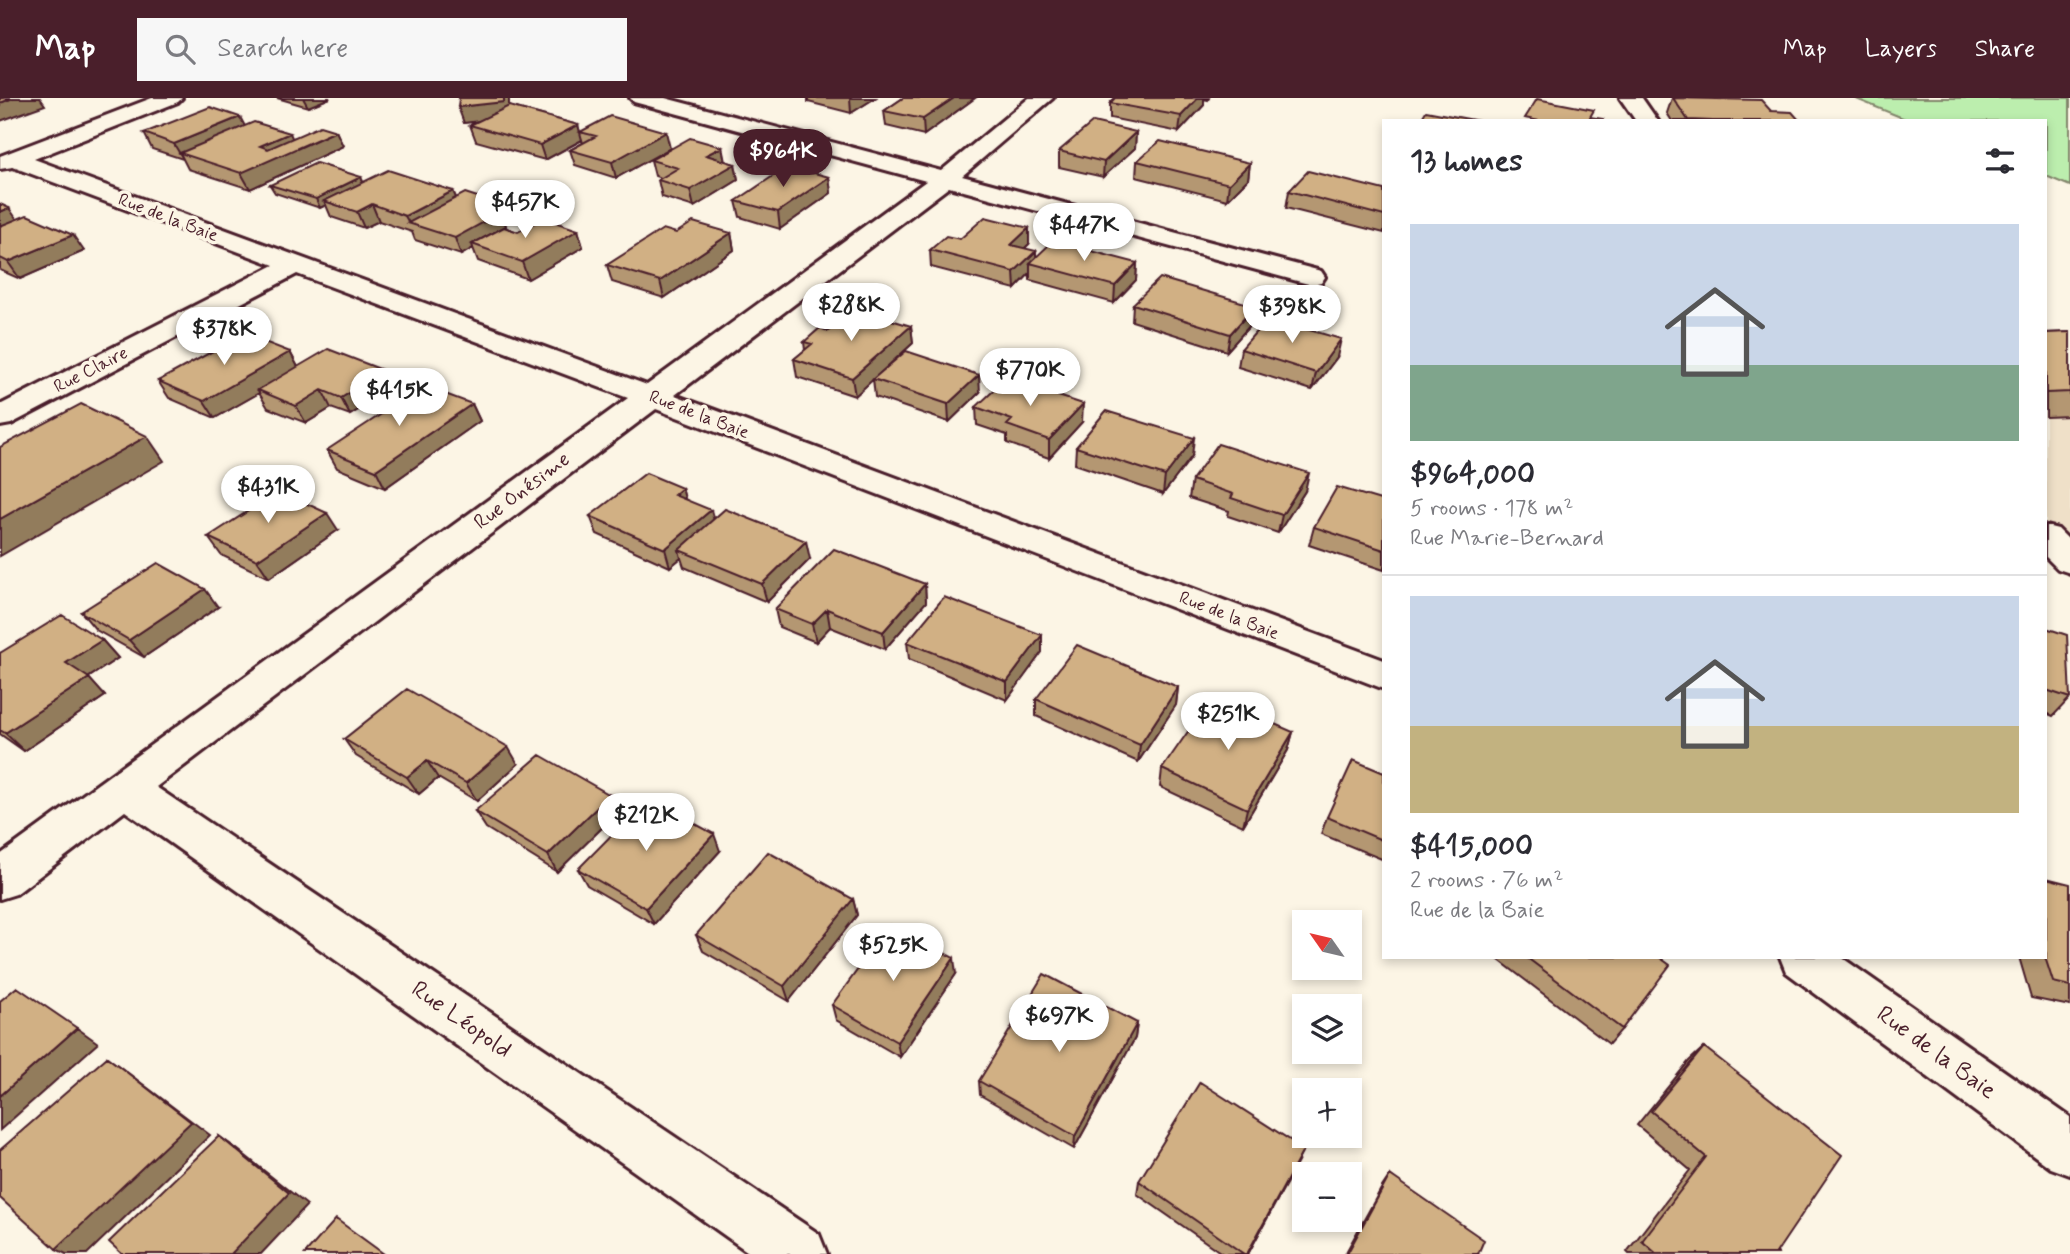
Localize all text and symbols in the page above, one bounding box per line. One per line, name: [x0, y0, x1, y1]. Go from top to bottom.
search box: [137, 18, 627, 81]
text: Map: [35, 27, 95, 71]
icon: search: [161, 30, 199, 68]
text: Search here: [217, 32, 348, 66]
text: Map: [1783, 34, 1827, 65]
text: Layers: [1865, 34, 1937, 65]
text: Share: [1975, 34, 2035, 65]
pin: $964K: [734, 130, 832, 189]
text: $964K: [749, 137, 817, 167]
text: 13 homes: [1410, 142, 1523, 181]
icon: filters: [1981, 142, 2019, 180]
pin: $457K: [476, 180, 574, 240]
street label: Rue de la Baie: [115, 188, 222, 248]
text: $457K: [491, 188, 559, 218]
pin: $447K: [1035, 204, 1133, 263]
text: $447K: [1049, 211, 1119, 241]
icon: home: [1652, 269, 1778, 395]
pin: $288K: [802, 284, 900, 343]
pin: $398K: [1243, 286, 1341, 345]
text: $288K: [818, 291, 884, 321]
text: $398K: [1259, 293, 1325, 323]
pin: $378K: [175, 308, 273, 367]
text: $378K: [192, 315, 256, 345]
street label: Rue Claire: [50, 341, 132, 399]
pin: $770K: [981, 348, 1079, 408]
text: $770K: [995, 356, 1065, 386]
pin: $415K: [350, 368, 448, 428]
text: $415K: [366, 376, 432, 406]
street label: Rue de la Baie: [646, 385, 753, 445]
street label: Rue Onésime: [468, 446, 576, 536]
text: $964,000: [1410, 455, 1535, 494]
pin: $431K: [219, 466, 317, 525]
text: $431K: [237, 473, 299, 503]
text: 5 rooms · 178 m²: [1410, 494, 1573, 524]
text: Rue Marie-Bernard: [1410, 524, 1604, 554]
street label: Rue de la Baie: [1176, 586, 1283, 646]
icon: home: [1652, 641, 1778, 767]
pin: $251K: [1179, 692, 1277, 752]
text: $251K: [1197, 700, 1259, 730]
pin: $212K: [597, 794, 695, 853]
text: $212K: [614, 801, 678, 831]
text: $415,000: [1410, 827, 1533, 866]
text: 2 rooms · 76 m²: [1410, 866, 1563, 896]
text: Rue de la Baie: [1410, 896, 1545, 926]
north arrow: [1292, 910, 1362, 980]
map controls: [1292, 910, 1362, 1232]
pin: $525K: [844, 924, 942, 983]
text: $525K: [859, 931, 927, 961]
street label: Rue Léopold: [405, 974, 517, 1066]
button: layers: [1292, 994, 1362, 1064]
pin: $697K: [1010, 995, 1108, 1054]
street label: Rue de la Baie: [1870, 999, 2002, 1107]
text: $697K: [1025, 1002, 1093, 1032]
button: +: [1292, 1078, 1362, 1148]
button: −: [1292, 1162, 1362, 1232]

